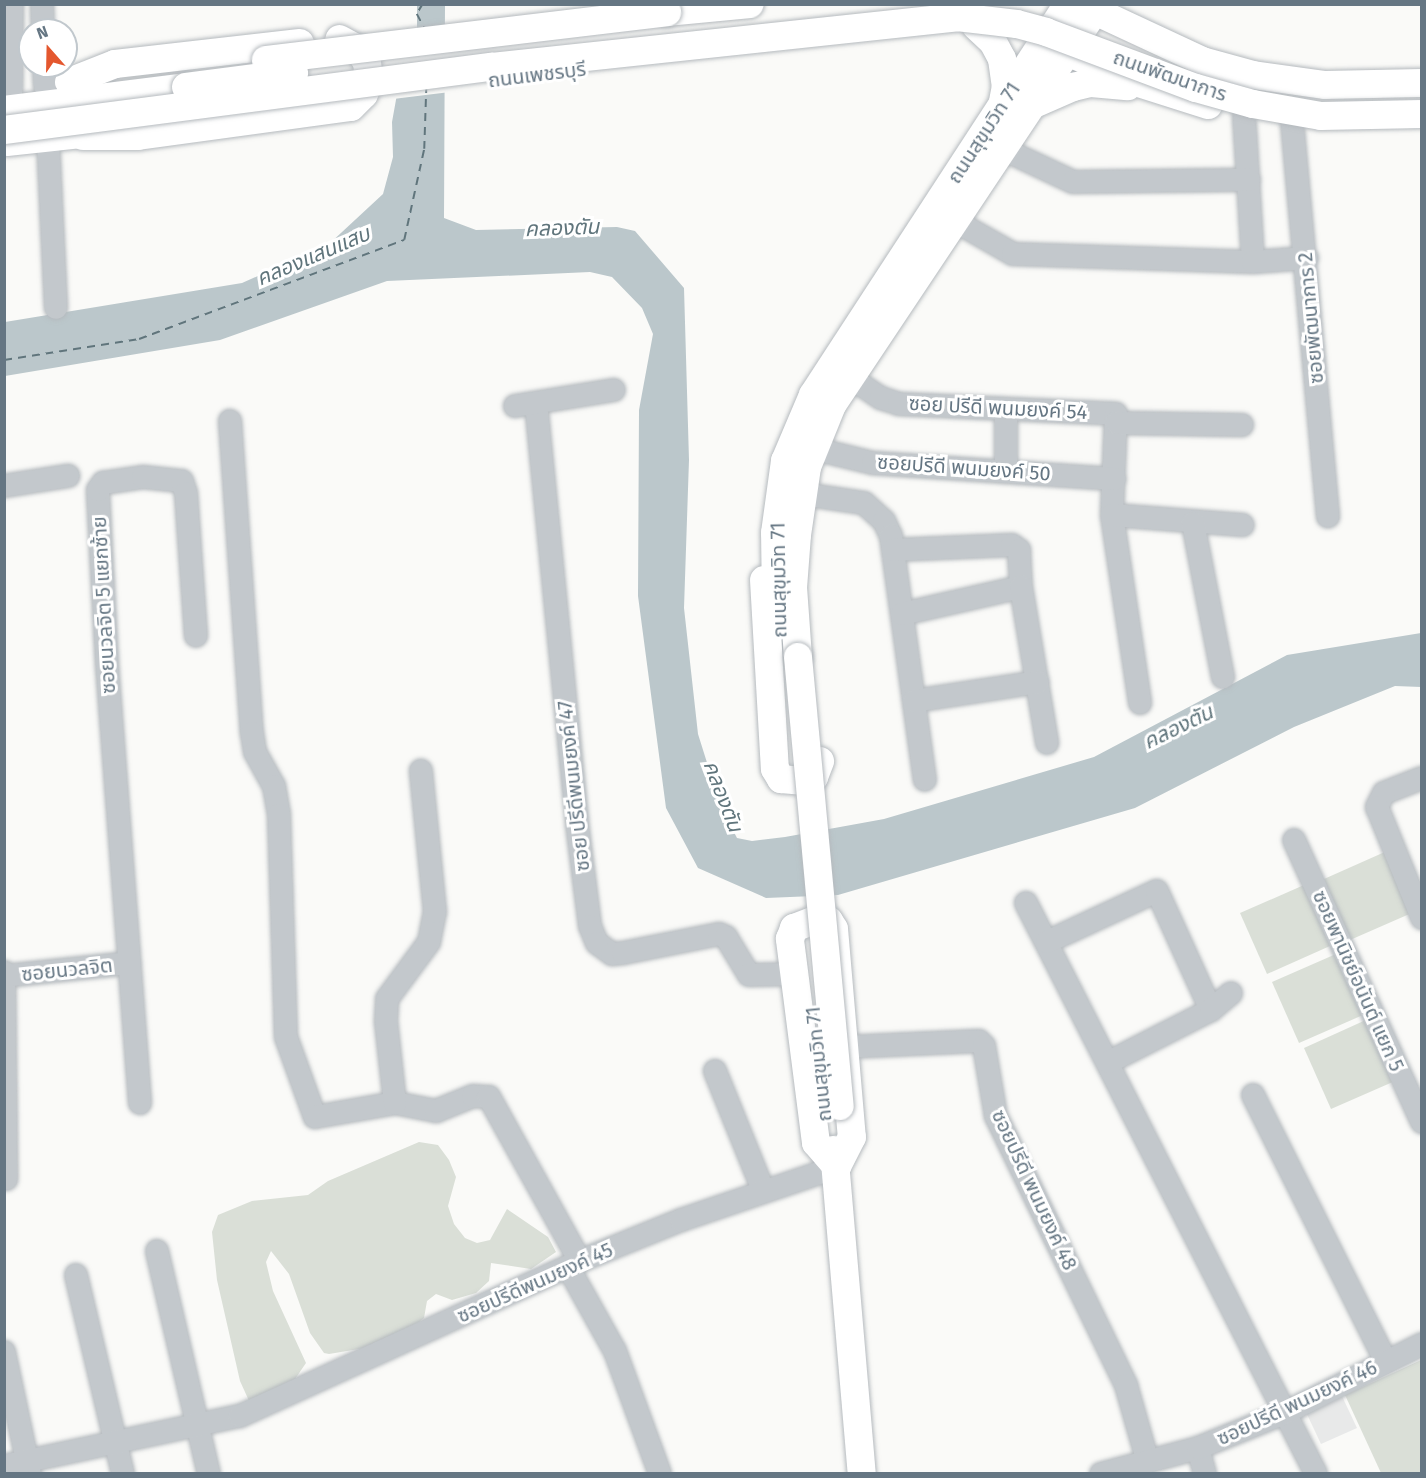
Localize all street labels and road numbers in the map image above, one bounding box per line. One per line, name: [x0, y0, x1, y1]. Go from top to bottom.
street label: ถนนพัฒนาการ: [1110, 45, 1230, 107]
street label: ถนนเพชรบุรี: [487, 57, 587, 93]
street label: ถนนสุขุมวิท 71: [942, 78, 1026, 188]
street label: ซอยพัฒนาการ 2: [1293, 251, 1329, 385]
street label: ซอย ปรีดี พนมยงค์ 54: [908, 391, 1088, 425]
street label: ซอยปรีดี พนมยงค์ 50: [876, 450, 1052, 486]
street label: ซอยนวลจิต 5 แยกซ้าย: [87, 516, 121, 694]
street label: ถนนสุขุมวิท 71: [766, 522, 792, 638]
street label: ซอย ปรีดีพนมยงค์ 47: [553, 699, 595, 873]
street label: ซอยพานิชย์อนันต์ แยก 5: [1307, 887, 1409, 1075]
street label: ซอยนวลจิต: [20, 953, 114, 987]
street label: ถนนสุขุมวิท 71: [801, 1005, 837, 1123]
street label: ซอยปรีดี พนมยงค์ 48: [986, 1106, 1082, 1274]
street label: ซอยปรีดีพนมยงค์ 45: [453, 1238, 617, 1328]
street label: ซอยปรีดี พนมยงค์ 46: [1213, 1355, 1381, 1451]

